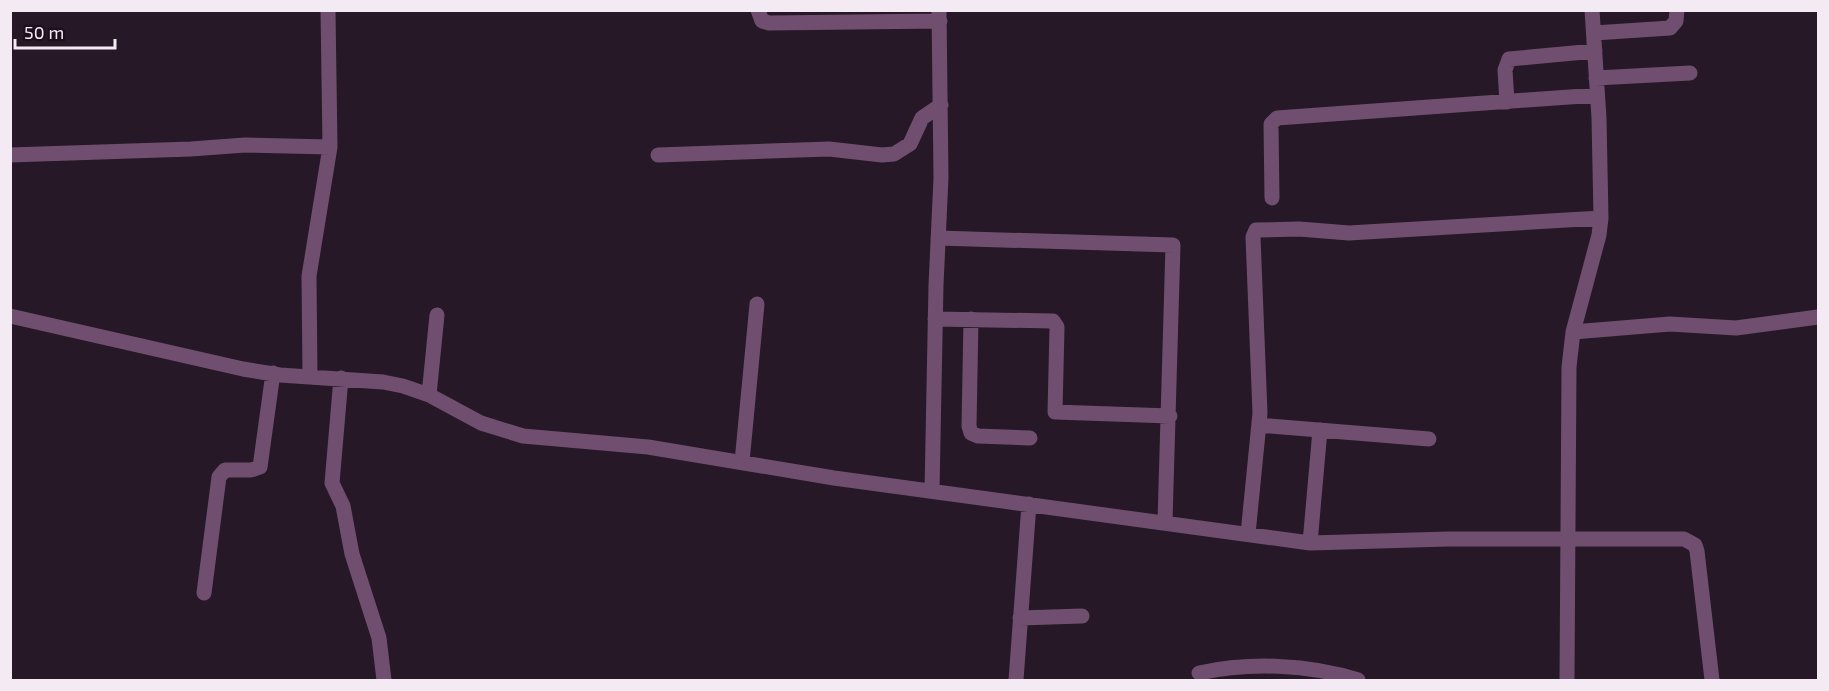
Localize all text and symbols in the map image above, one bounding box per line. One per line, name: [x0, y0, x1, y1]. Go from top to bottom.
scale bar: [15, 12, 116, 50]
text: 50 m: [24, 21, 64, 43]

